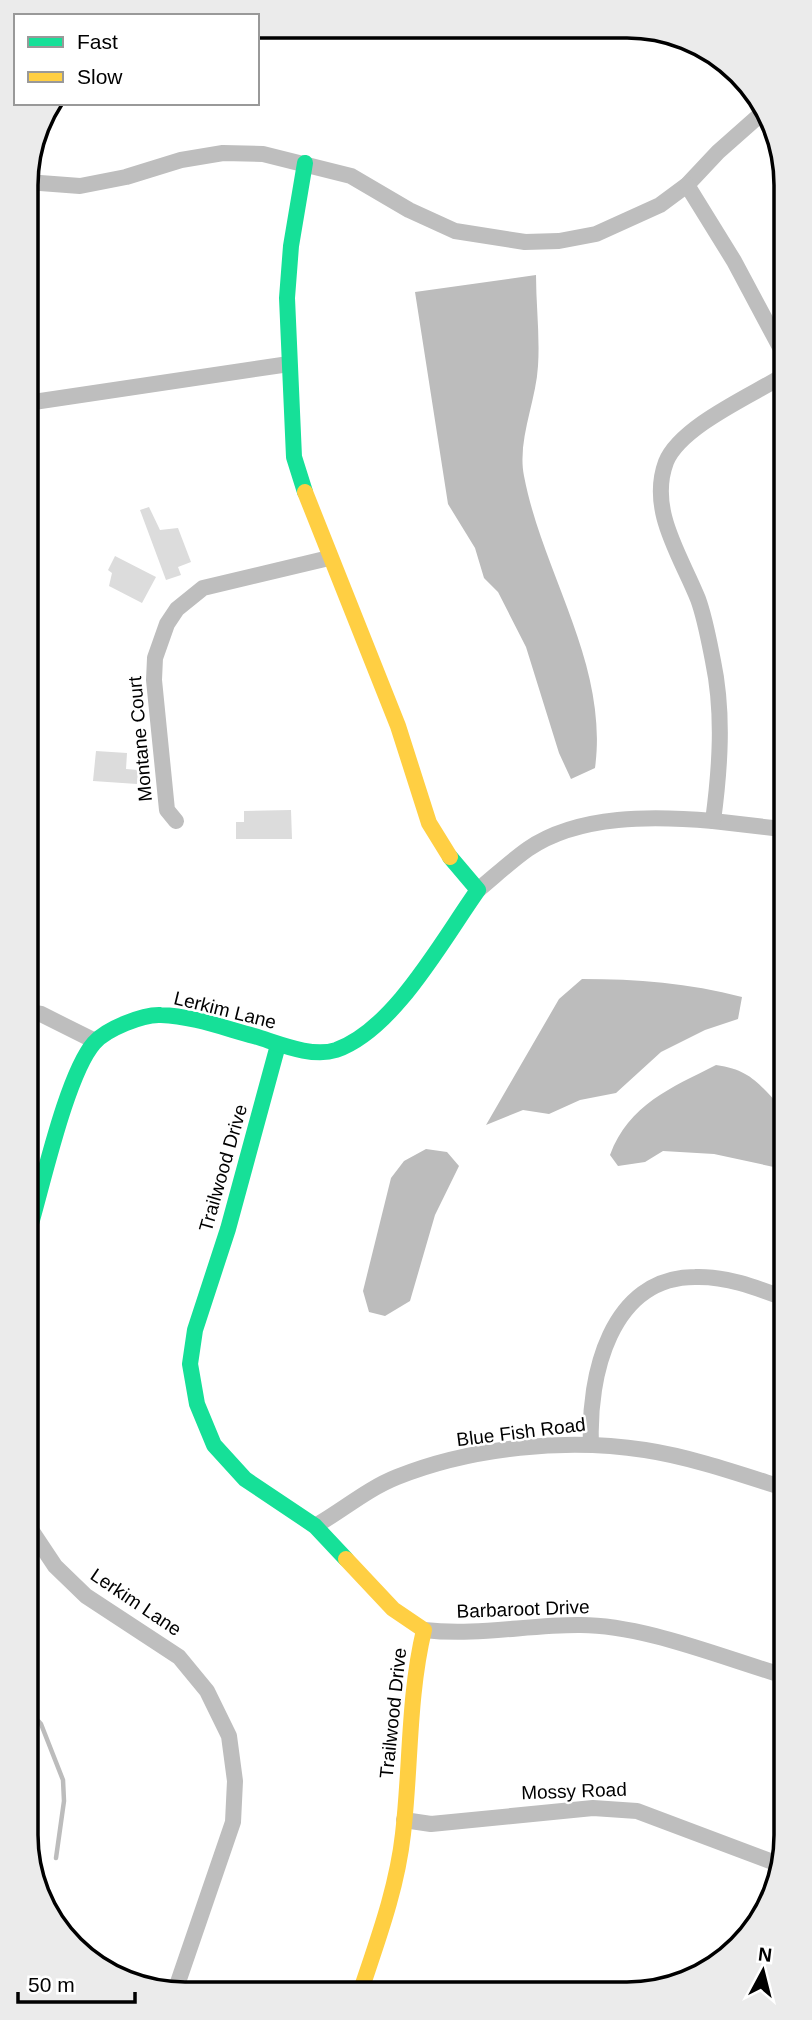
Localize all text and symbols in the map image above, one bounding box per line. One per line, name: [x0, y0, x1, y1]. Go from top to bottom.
legend: [14, 14, 259, 105]
text: Fast: [77, 30, 118, 53]
text: Slow: [77, 65, 123, 88]
street label: Montane Court: [124, 675, 156, 803]
street label: Lerkim Lane: [172, 987, 278, 1033]
street label: Trailwood Drive: [195, 1102, 251, 1234]
street label: Blue Fish Road: [455, 1414, 587, 1450]
street label: Lerkim Lane: [87, 1564, 185, 1640]
street label: Barbaroot Drive: [456, 1596, 590, 1622]
street label: Trailwood Drive: [376, 1647, 410, 1779]
street label: Mossy Road: [521, 1779, 627, 1803]
north arrow: [728, 1936, 798, 2006]
text: N: [757, 1943, 773, 1966]
scale bar: [18, 1960, 135, 2004]
text: 50 m: [28, 1973, 75, 1996]

